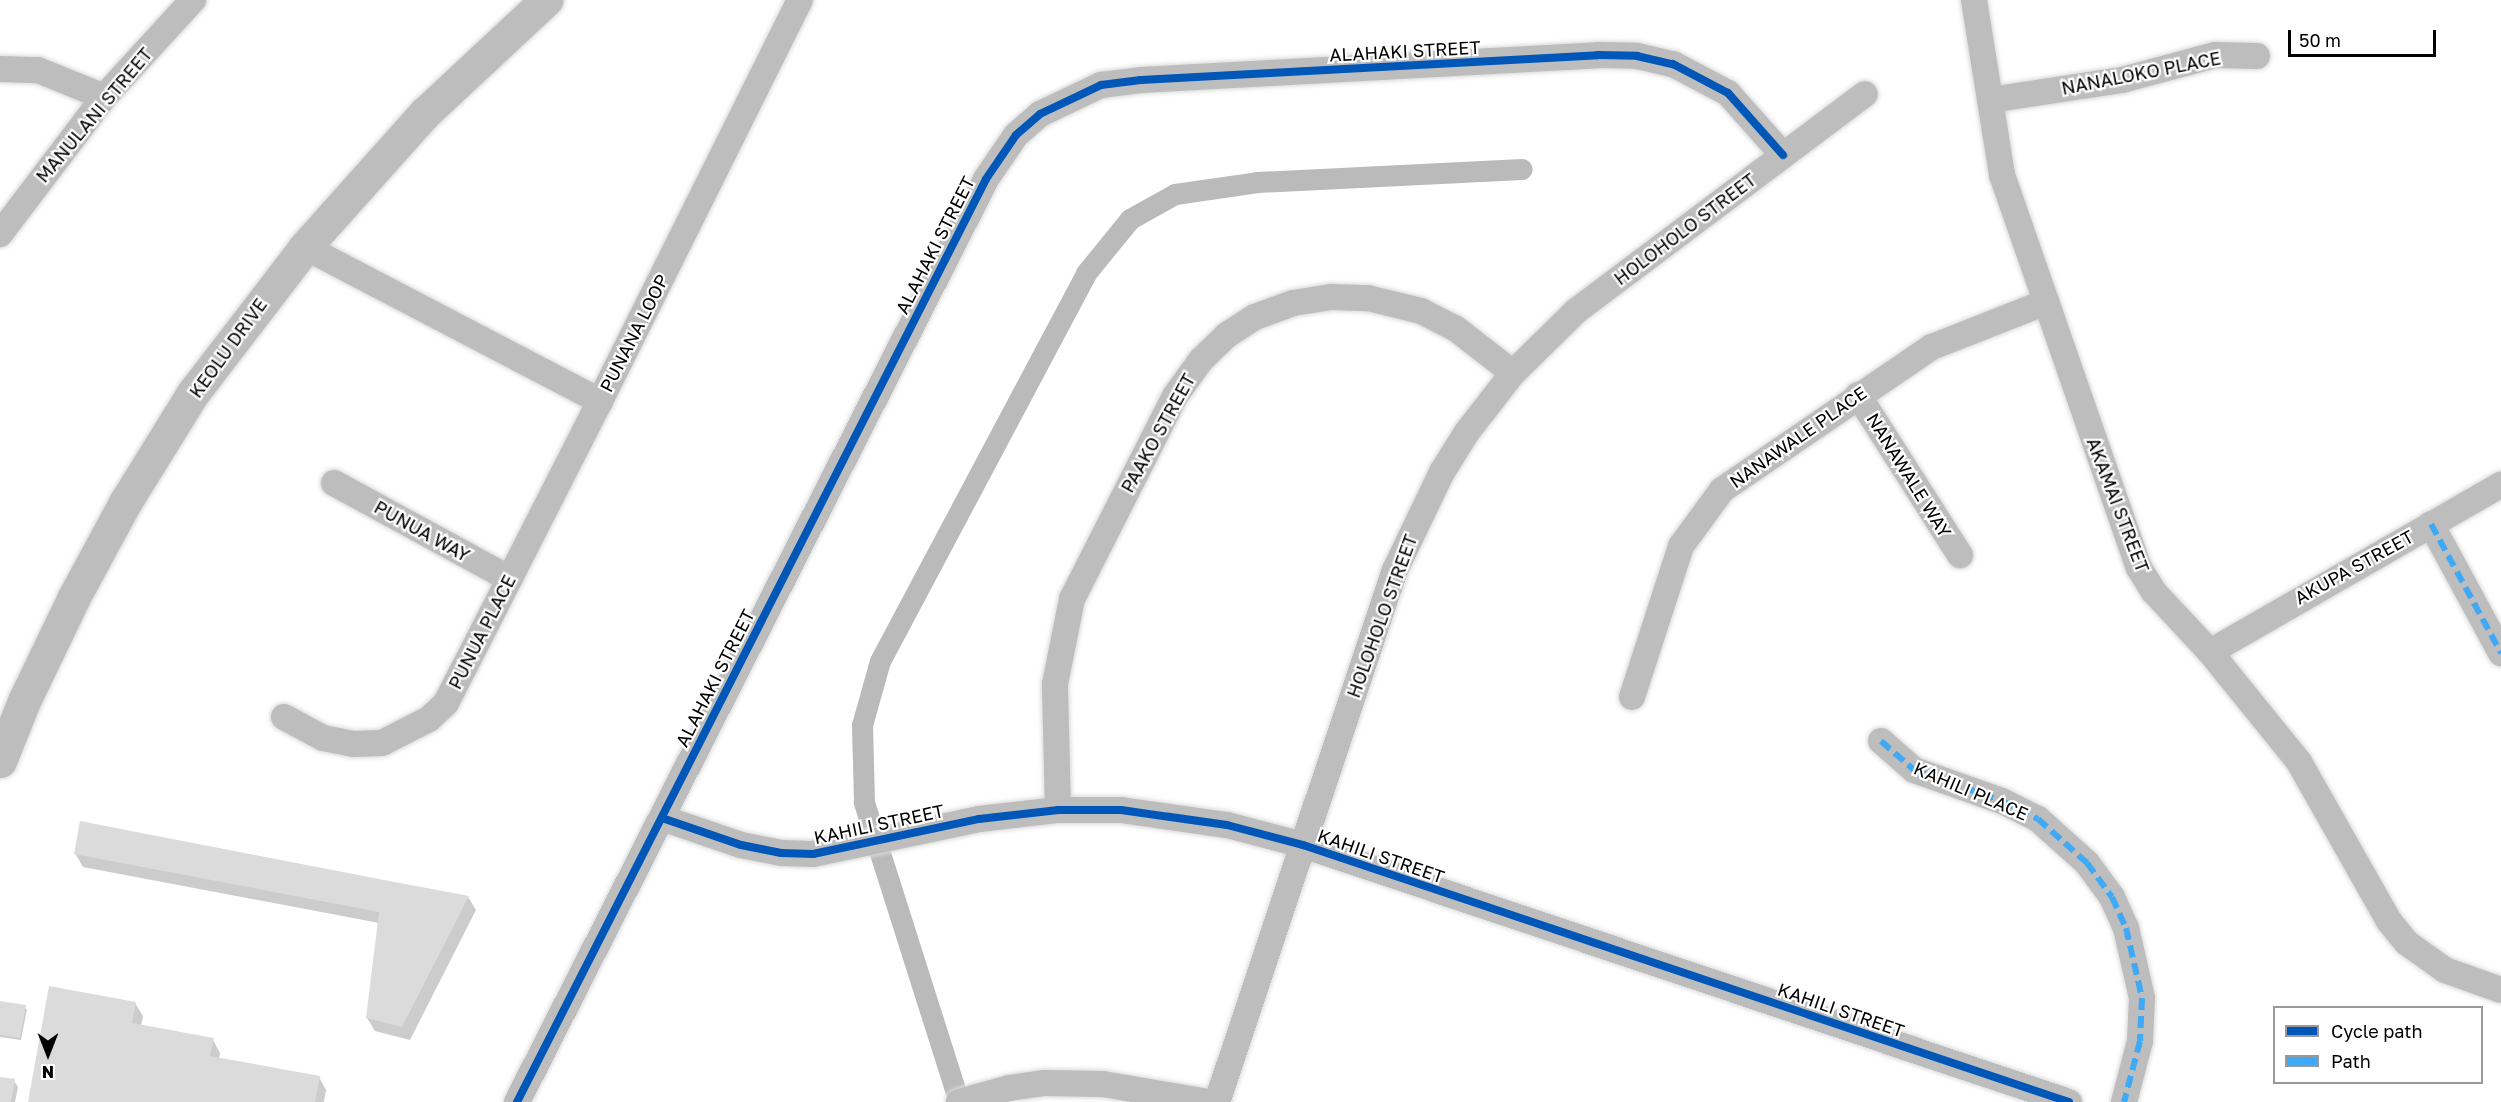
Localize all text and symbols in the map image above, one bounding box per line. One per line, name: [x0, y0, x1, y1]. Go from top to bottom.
scale bar: [2291, 18, 2440, 56]
text: 50 m: [2299, 29, 2341, 51]
street label: ALAHAKI STREET: [1329, 36, 1481, 66]
street label: MANULANI STREET: [31, 43, 157, 187]
street label: NANALOKO PLACE: [2060, 47, 2222, 99]
street label: HOLOHOLO STREET: [1610, 169, 1760, 289]
street label: ALAHAKI STREET: [891, 173, 979, 317]
street label: PUNANA LOOP: [595, 271, 673, 395]
street label: KEOLU DRIVE: [185, 294, 271, 402]
street label: PAAKO STREET: [1116, 370, 1200, 496]
street label: NANAWALE PLACE: [1725, 382, 1871, 492]
street label: NANAWALE WAY: [1862, 409, 1956, 541]
street label: AKAMAI STREET: [2082, 435, 2154, 575]
street label: PUNUA WAY: [371, 496, 473, 566]
street label: AKUPA STREET: [2291, 525, 2417, 609]
street label: HOLOHOLO STREET: [1342, 531, 1422, 701]
street label: PUNUA PLACE: [444, 571, 520, 693]
street label: ALAHAKI STREET: [671, 606, 759, 750]
street label: KAHILI PLACE: [1911, 757, 2031, 825]
street label: KAHILI STREET: [812, 800, 946, 848]
street label: KAHILI STREET: [1315, 824, 1447, 888]
street label: KAHILI STREET: [1775, 978, 1907, 1042]
legend: [2273, 1006, 2483, 1084]
text: Cycle path: [2331, 1020, 2423, 1042]
north arrow: [18, 1024, 78, 1084]
text: Path: [2331, 1050, 2371, 1072]
text: N: [42, 1062, 54, 1082]

